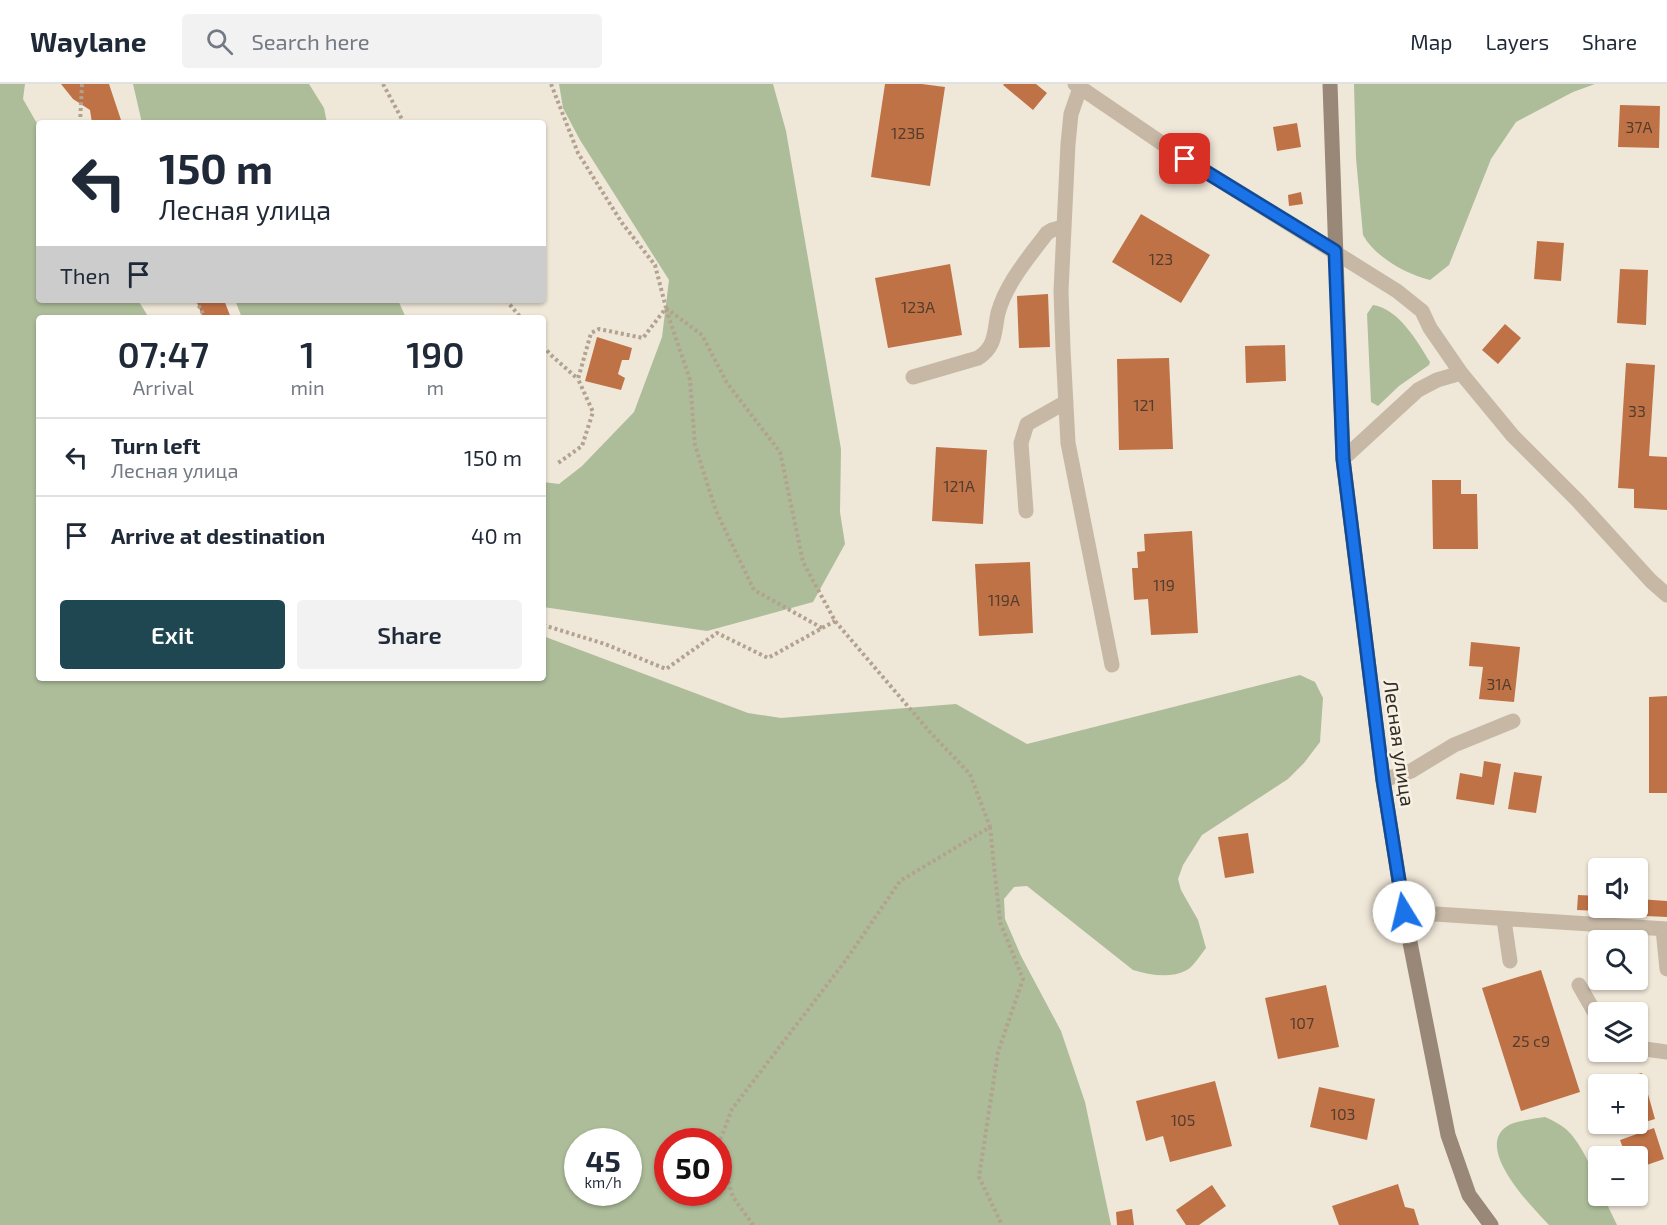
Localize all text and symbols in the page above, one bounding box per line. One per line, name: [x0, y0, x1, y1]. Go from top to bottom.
search box: [182, 14, 602, 68]
text: Waylane: [30, 24, 146, 58]
icon: search: [203, 25, 236, 58]
text: Search here: [251, 28, 370, 54]
text: Map: [1410, 29, 1452, 54]
text: Layers: [1485, 29, 1549, 54]
text: Share: [1582, 29, 1637, 54]
house number: 37А: [1625, 117, 1653, 136]
house number: 123Б: [891, 123, 925, 142]
pin: [1159, 133, 1210, 184]
text: 150 m: [159, 142, 273, 192]
icon: arrive: [1168, 142, 1201, 175]
icon: left: [60, 144, 138, 222]
text: Лесная улица: [159, 193, 331, 225]
house number: 123: [1149, 249, 1173, 268]
icon: arrive: [122, 258, 155, 291]
text: Then: [60, 262, 110, 288]
house number: 123А: [901, 297, 935, 316]
text: 07:47: [118, 332, 209, 375]
text: 1: [300, 332, 315, 375]
text: 190: [406, 332, 464, 375]
text: Arrival: [133, 375, 194, 399]
text: min: [290, 375, 325, 399]
text: m: [427, 375, 444, 399]
house number: 121: [1133, 395, 1155, 414]
house number: 33: [1628, 401, 1646, 420]
text: Turn left: [111, 432, 200, 458]
icon: left: [60, 441, 93, 474]
text: 150 m: [464, 444, 522, 470]
text: Лесная улица: [111, 458, 239, 482]
house number: 121А: [943, 476, 975, 495]
icon: arrive: [60, 519, 93, 552]
text: Arrive at destination: [111, 522, 325, 548]
text: 40 m: [471, 522, 522, 548]
house number: 119: [1153, 575, 1175, 594]
house number: 119А: [988, 590, 1020, 609]
button: Exit: [60, 600, 285, 669]
button: Share: [297, 600, 522, 669]
house number: 31А: [1486, 674, 1512, 693]
street label: Лесная улица: [1378, 678, 1421, 808]
map controls: [1588, 858, 1648, 1206]
button: sound: [1588, 858, 1648, 918]
position arrow: [1372, 880, 1436, 944]
button: search: [1588, 930, 1648, 990]
button: layers: [1588, 1002, 1648, 1062]
house number: 107: [1290, 1013, 1314, 1032]
house number: 25 с9: [1512, 1031, 1550, 1050]
button: +: [1588, 1074, 1648, 1134]
house number: 103: [1331, 1104, 1355, 1123]
house number: 105: [1171, 1110, 1195, 1129]
speed limit sign: 50: [654, 1128, 732, 1206]
text: 45: [585, 1142, 621, 1178]
button: −: [1588, 1146, 1648, 1206]
text: km/h: [584, 1173, 622, 1191]

